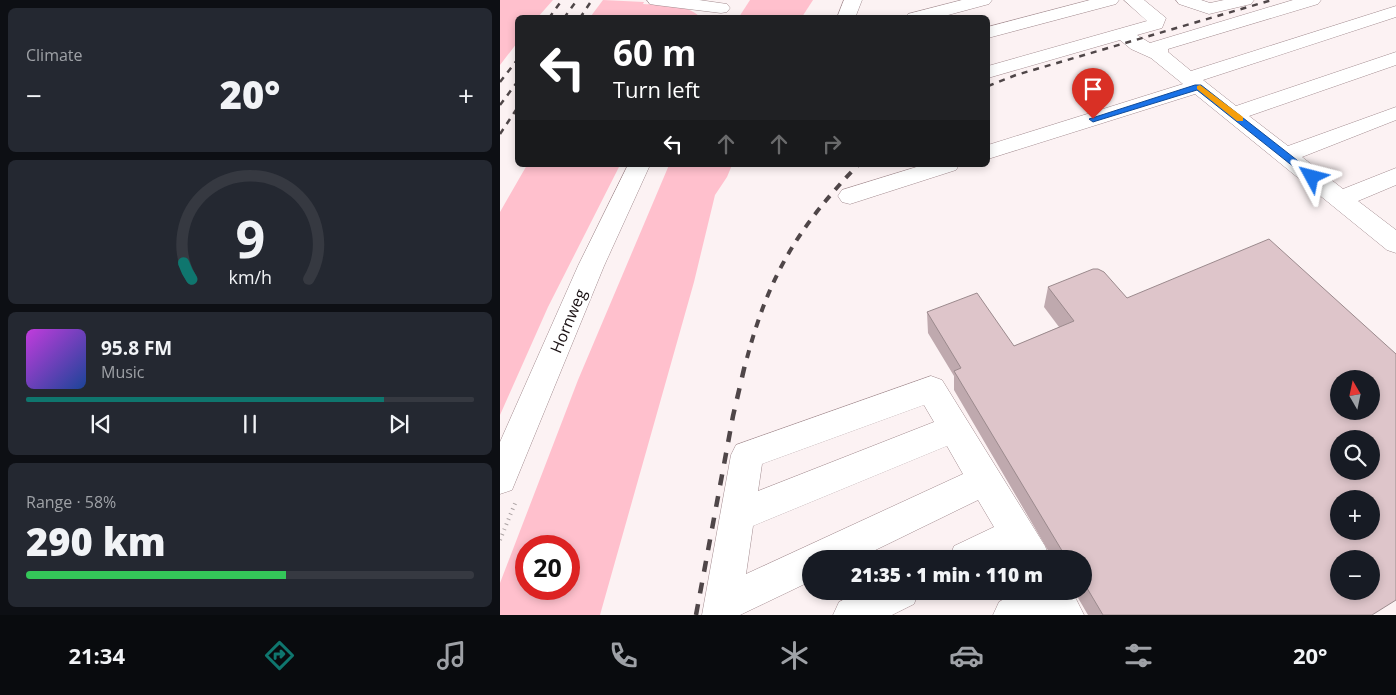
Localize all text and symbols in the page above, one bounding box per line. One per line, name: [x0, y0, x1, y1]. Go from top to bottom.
text: 60 m: [613, 29, 696, 76]
icon: left: [530, 35, 595, 100]
text: Climate: [26, 44, 83, 66]
text: 20°: [220, 68, 280, 120]
pin: [1072, 68, 1114, 119]
text: Turn left: [613, 74, 700, 104]
icon: arrive: [1079, 75, 1107, 103]
text: −: [26, 76, 42, 114]
text: +: [458, 76, 474, 114]
icon: left: [659, 130, 687, 158]
icon: ahead: [712, 130, 740, 158]
icon: ahead: [765, 130, 793, 158]
icon: right: [818, 130, 846, 158]
position arrow: [1285, 150, 1337, 202]
text: 9: [235, 202, 265, 273]
text: km/h: [228, 265, 272, 289]
street label: Hornweg: [545, 285, 592, 357]
text: 95.8 FM: [101, 335, 172, 361]
text: Music: [101, 361, 145, 383]
north arrow: [1330, 370, 1380, 420]
map controls: [1330, 370, 1380, 600]
icon: previous: [87, 410, 115, 438]
icon: pause: [236, 410, 264, 438]
icon: next: [385, 410, 413, 438]
button: search: [1330, 430, 1380, 480]
button: +: [1330, 490, 1380, 540]
text: Range · 58%: [26, 491, 116, 513]
text: 290 km: [26, 515, 166, 567]
speed limit sign: 20: [515, 535, 580, 600]
button: −: [1330, 550, 1380, 600]
text: 21:35 · 1 min · 110 m: [851, 562, 1043, 588]
icon: directions: [262, 638, 297, 673]
icon: music: [434, 638, 469, 673]
icon: phone: [606, 638, 641, 673]
icon: climate: [777, 638, 812, 673]
icon: car: [949, 638, 984, 673]
icon: filters: [1121, 638, 1156, 673]
text: 21:34: [68, 640, 125, 670]
text: 20°: [1293, 640, 1328, 670]

